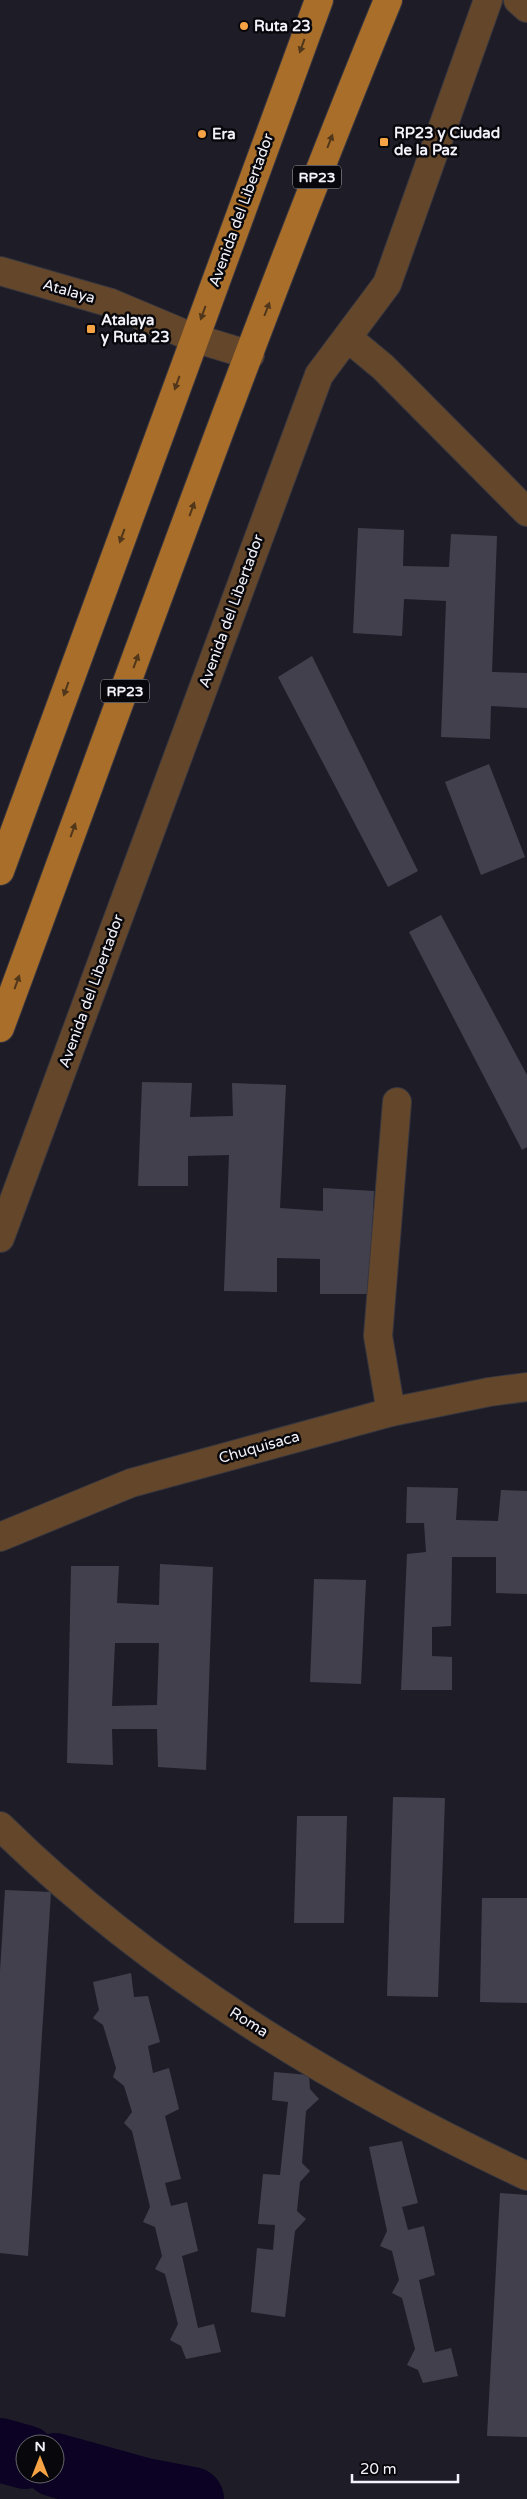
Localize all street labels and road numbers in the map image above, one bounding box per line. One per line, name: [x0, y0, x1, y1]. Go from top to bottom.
street label: Avenida del Libertador: [205, 131, 277, 289]
road number: RP23: [293, 166, 341, 188]
street label: Atalaya: [41, 275, 97, 307]
street label: Avenida del Libertador: [195, 532, 267, 690]
road number: RP23: [101, 679, 149, 702]
street label: Avenida del Libertador: [55, 912, 127, 1070]
street label: Chuquisaca: [217, 1427, 301, 1467]
street label: Roma: [226, 2003, 272, 2041]

